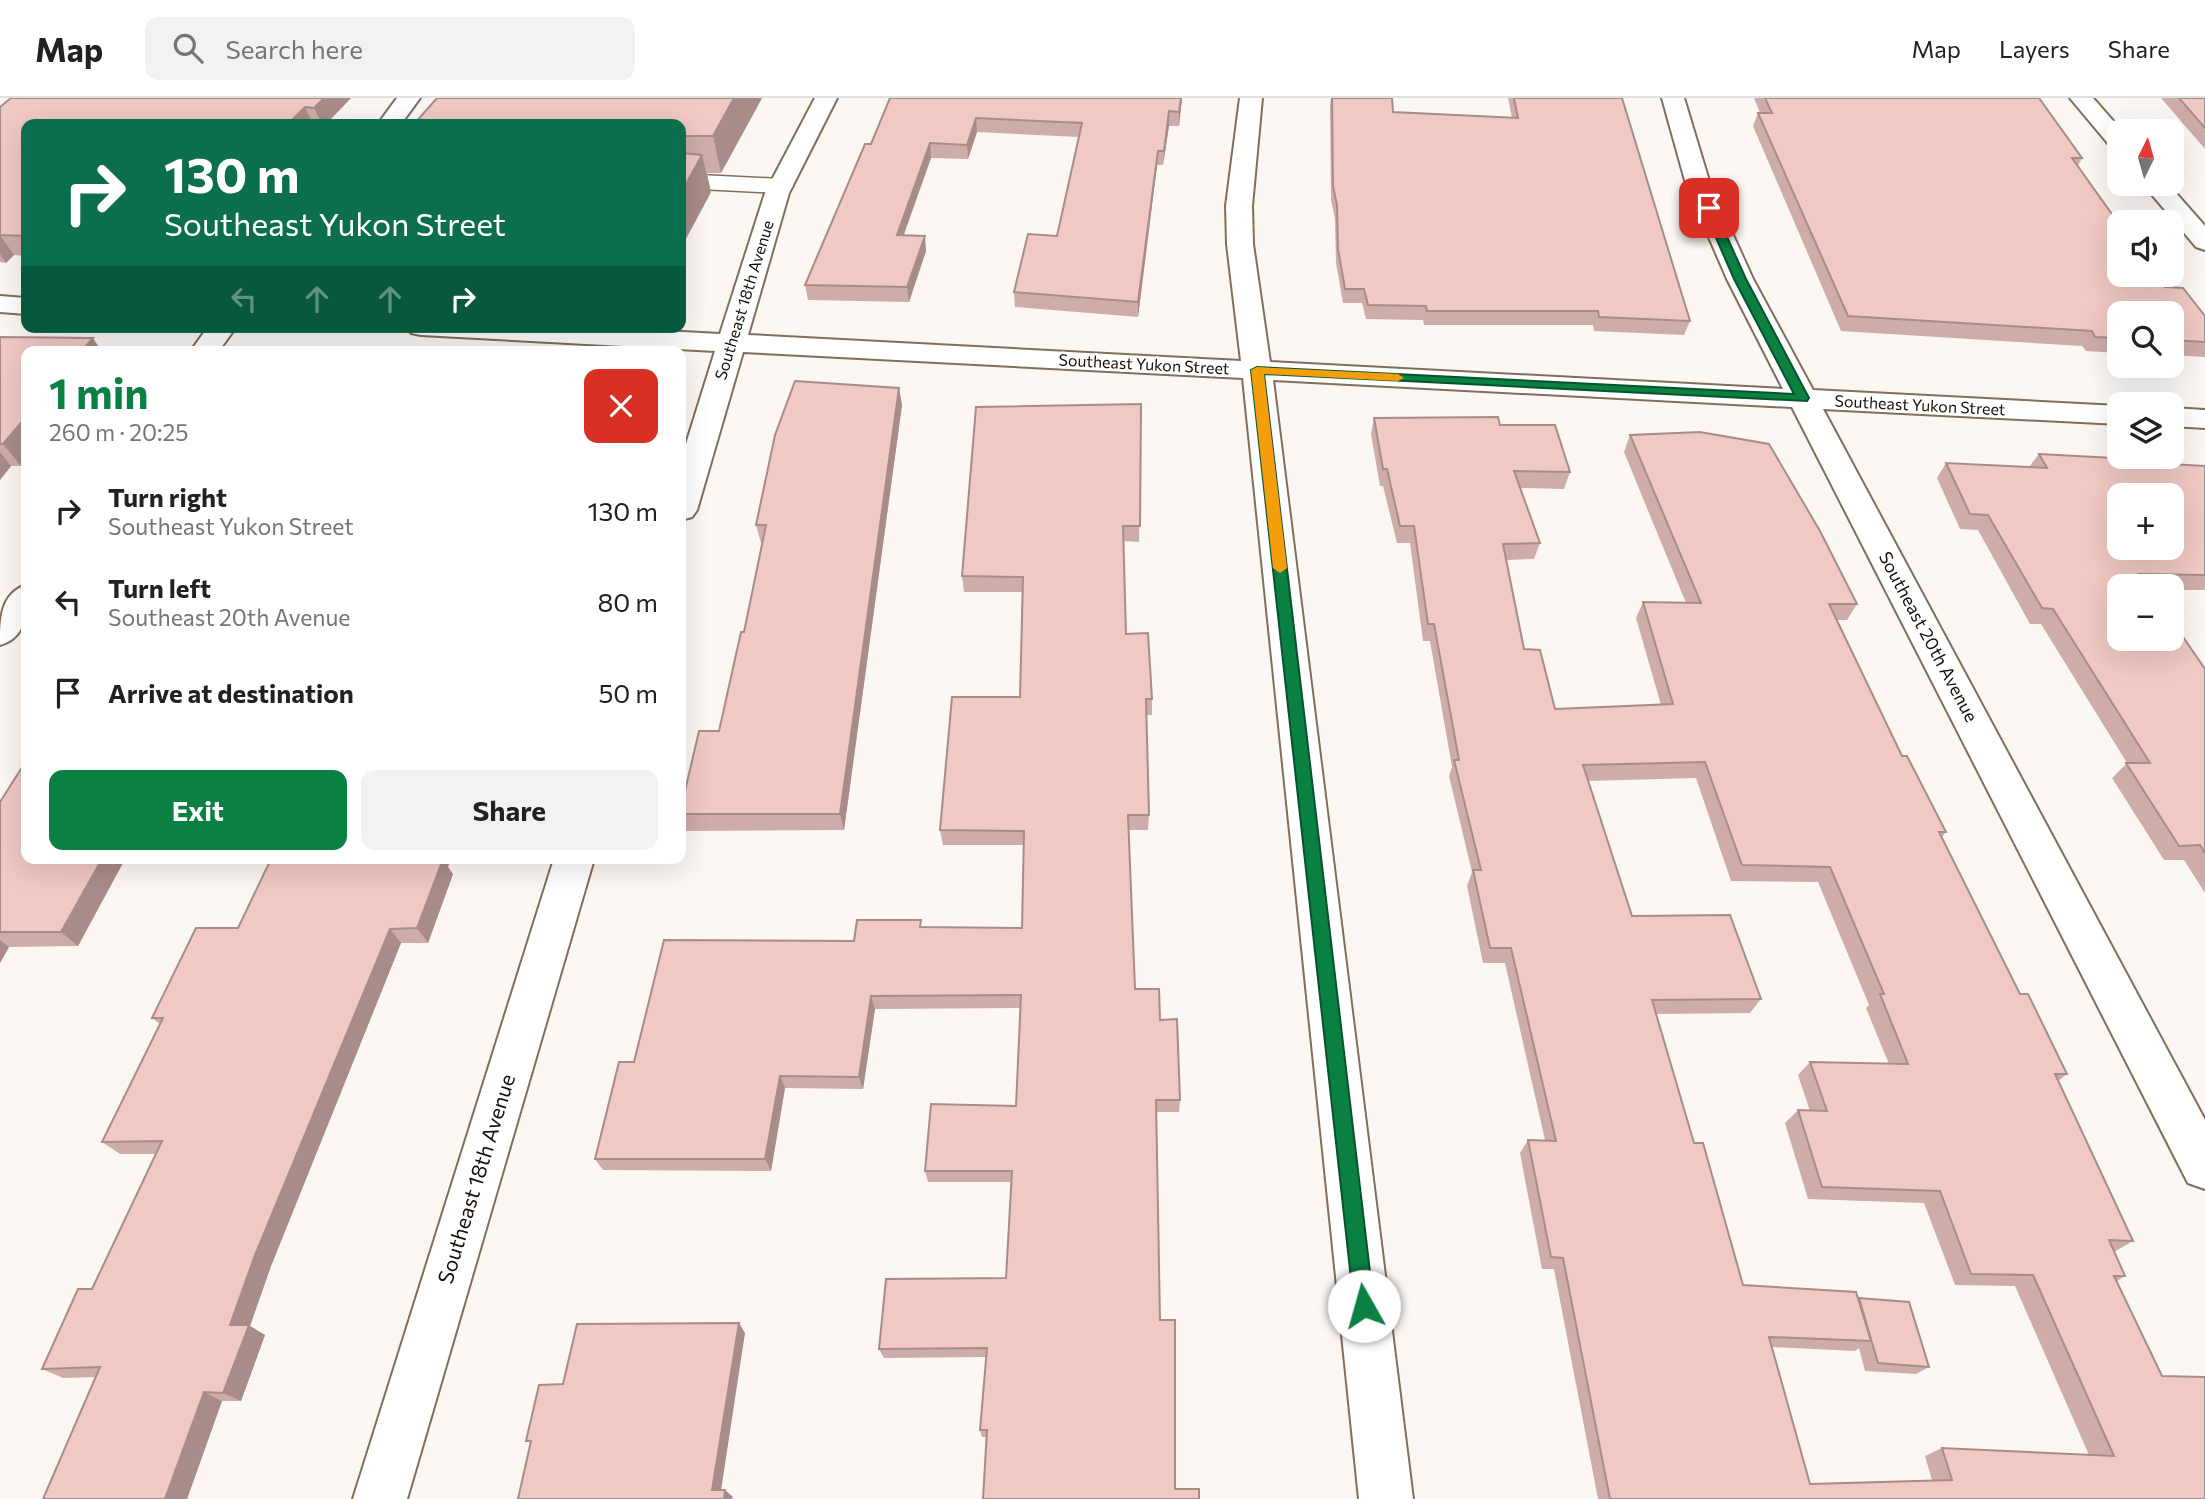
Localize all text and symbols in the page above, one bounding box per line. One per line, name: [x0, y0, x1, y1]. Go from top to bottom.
search box: [145, 17, 635, 80]
text: Map: [35, 28, 103, 69]
icon: search: [169, 29, 207, 67]
text: Search here: [225, 33, 363, 64]
text: Map: [1912, 34, 1961, 63]
text: Layers: [1999, 34, 2070, 63]
text: Share: [2108, 34, 2170, 63]
north arrow: [2107, 119, 2184, 196]
map controls: [2107, 119, 2184, 651]
text: 130 m: [164, 143, 299, 203]
icon: right: [49, 147, 140, 238]
pin: [1679, 178, 1739, 238]
icon: arrive: [1690, 189, 1728, 227]
text: Southeast Yukon Street: [164, 203, 506, 243]
button: sound: [2107, 210, 2184, 287]
street label: Southeast 18th Avenue: [710, 218, 777, 382]
icon: left: [225, 280, 263, 318]
icon: ahead: [298, 280, 336, 318]
icon: ahead: [371, 280, 409, 318]
icon: right: [444, 280, 482, 318]
button: search: [2107, 301, 2184, 378]
street label: Southeast Yukon Street: [1058, 350, 1230, 377]
text: 1 min: [49, 366, 149, 418]
button: close: [584, 369, 658, 443]
street label: Southeast Yukon Street: [1834, 391, 2006, 418]
button: layers: [2107, 392, 2184, 469]
text: 260 m · 20:25: [49, 418, 188, 446]
text: Turn right: [108, 481, 227, 512]
button: +: [2107, 483, 2184, 560]
icon: right: [49, 492, 87, 530]
text: 130 m: [587, 495, 658, 526]
text: Southeast Yukon Street: [108, 512, 354, 540]
street label: Southeast 20th Avenue: [1875, 548, 1983, 725]
text: Turn left: [108, 572, 211, 603]
button: −: [2107, 574, 2184, 651]
icon: left: [49, 583, 87, 621]
text: 80 m: [598, 586, 658, 617]
text: Southeast 20th Avenue: [108, 603, 350, 631]
icon: arrive: [49, 674, 87, 712]
text: Arrive at destination: [108, 677, 354, 708]
text: 50 m: [598, 677, 658, 708]
button: Exit: [49, 770, 347, 850]
button: Share: [361, 770, 658, 850]
street label: Southeast 18th Avenue: [432, 1071, 519, 1286]
position arrow: [1327, 1269, 1401, 1343]

